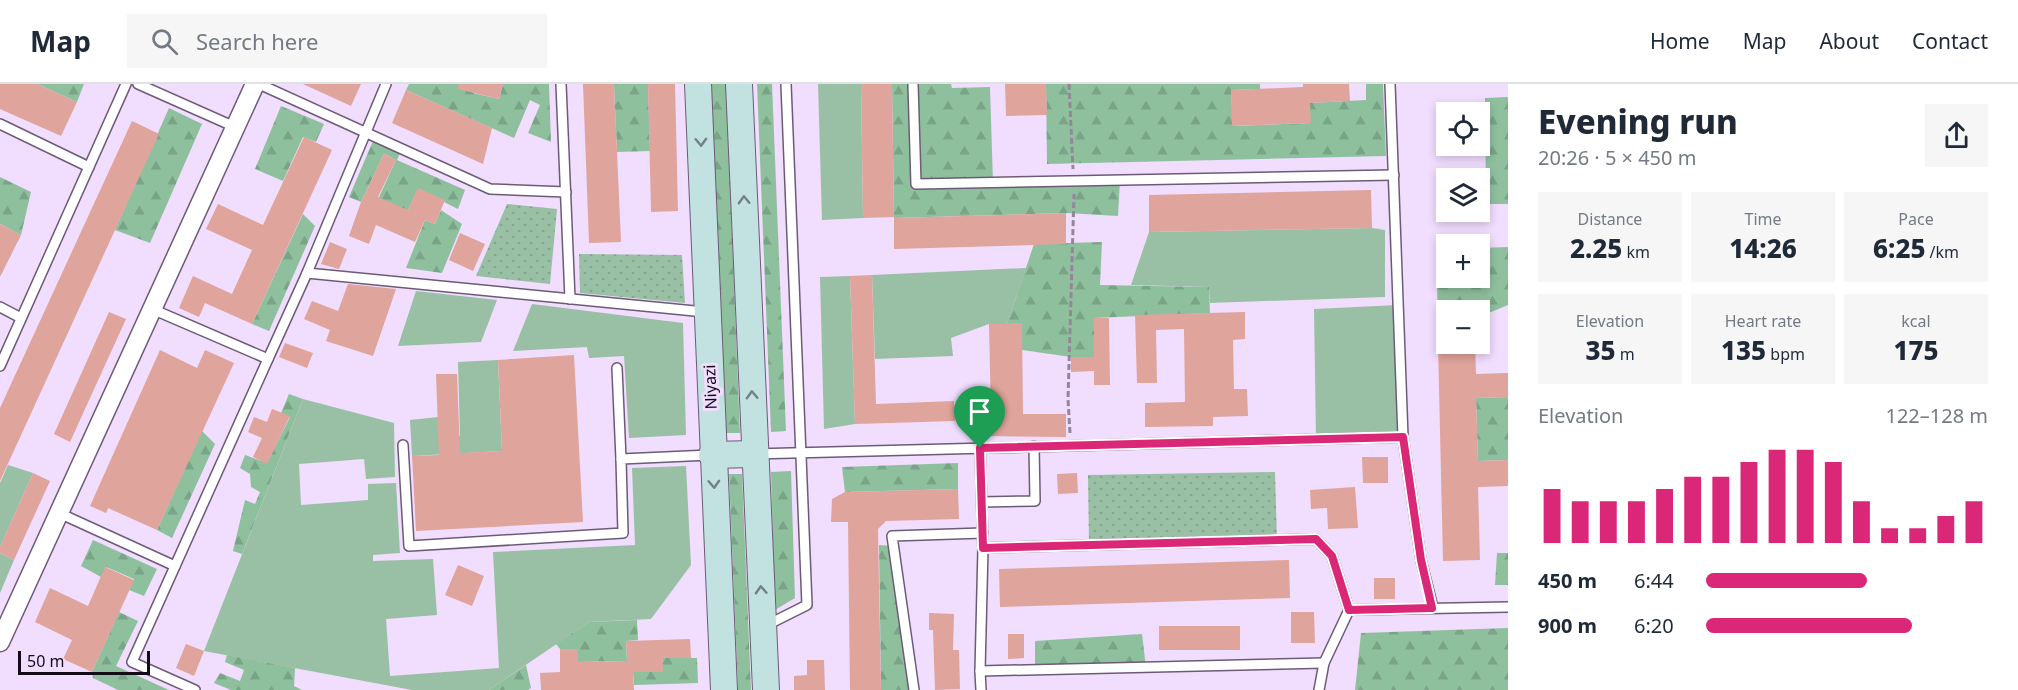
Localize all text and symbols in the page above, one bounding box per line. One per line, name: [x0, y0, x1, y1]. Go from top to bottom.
search box: [127, 14, 547, 68]
text: Map: [30, 22, 91, 60]
icon: search: [148, 25, 181, 58]
text: Search here: [196, 26, 318, 56]
text: Home: [1650, 27, 1710, 55]
text: Map: [1743, 27, 1786, 55]
text: About: [1819, 27, 1879, 55]
text: Contact: [1912, 27, 1988, 55]
text: Evening run: [1538, 99, 1738, 144]
map controls: [1436, 102, 1490, 354]
button: locate: [1436, 102, 1490, 156]
button: share: [1925, 104, 1988, 167]
one-way arrow: [694, 138, 707, 147]
text: 20:26 · 5 × 450 m: [1538, 144, 1696, 171]
button: layers: [1436, 168, 1490, 222]
one-way arrow: [738, 196, 750, 205]
text: Distance: [1578, 208, 1642, 230]
text: Time: [1744, 208, 1782, 230]
text: Pace: [1898, 208, 1934, 230]
text: 2.25: [1570, 230, 1622, 266]
text: 14:26: [1729, 230, 1797, 266]
text: 6:25: [1873, 230, 1925, 266]
button: +: [1436, 234, 1490, 288]
text: km: [1622, 241, 1650, 263]
text: /km: [1925, 241, 1959, 263]
button: −: [1436, 300, 1490, 354]
text: Elevation: [1576, 310, 1644, 332]
text: Heart rate: [1725, 310, 1801, 332]
text: kcal: [1901, 310, 1931, 332]
text: 35: [1585, 332, 1615, 368]
text: 135: [1721, 332, 1766, 368]
text: 175: [1893, 332, 1939, 368]
text: m: [1615, 343, 1635, 365]
text: bpm: [1766, 343, 1805, 365]
street label: Niyazi: [698, 364, 722, 410]
pin: [954, 386, 1005, 448]
one-way arrow: [745, 390, 758, 399]
icon: arrive: [963, 395, 996, 428]
text: Elevation: [1538, 402, 1623, 429]
text: 122–128 m: [1885, 402, 1988, 429]
one-way arrow: [707, 480, 720, 489]
text: 450 m: [1538, 567, 1597, 594]
text: 6:44: [1634, 567, 1674, 594]
one-way arrow: [755, 585, 768, 594]
text: 900 m: [1538, 612, 1597, 639]
text: 6:20: [1634, 612, 1674, 639]
scale bar: [18, 648, 150, 676]
text: 50 m: [27, 650, 64, 672]

